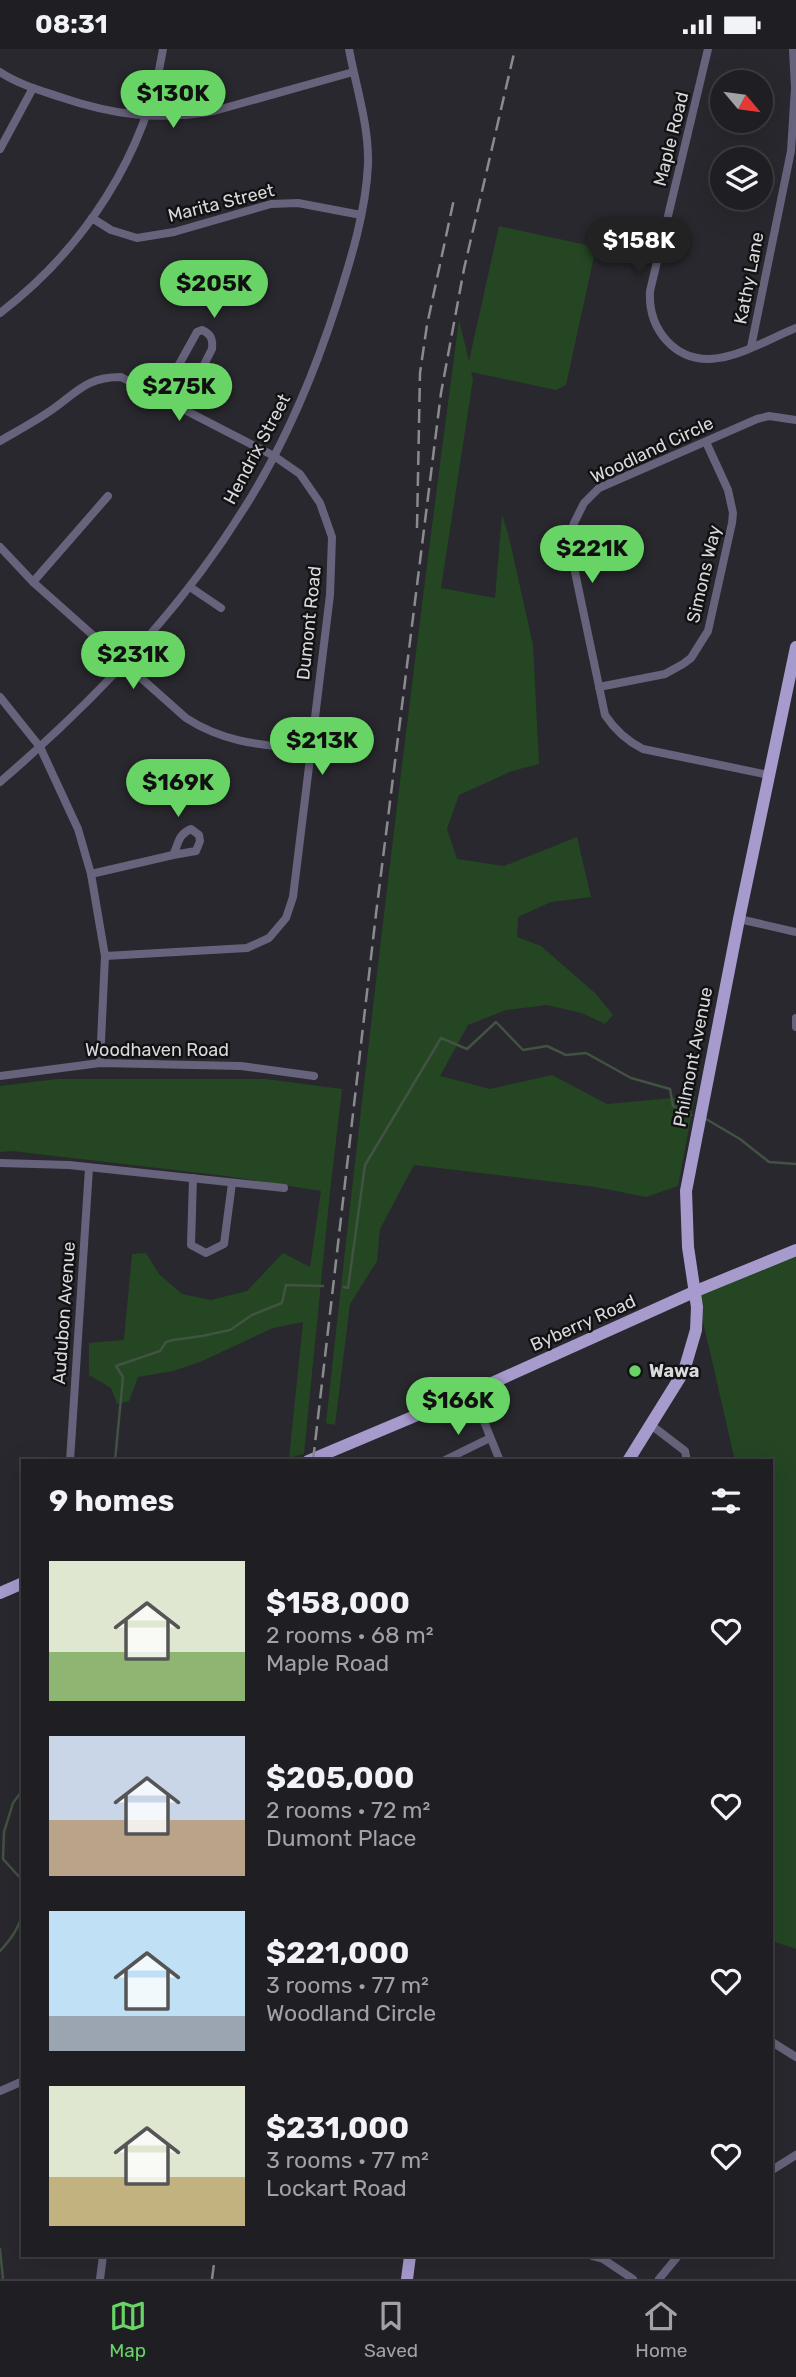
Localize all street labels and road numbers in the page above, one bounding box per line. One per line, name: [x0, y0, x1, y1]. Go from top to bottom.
street label: Maple Road: [649, 90, 693, 188]
street label: Marita Street: [166, 179, 276, 227]
street label: Kathy Lane: [729, 230, 769, 326]
street label: Hendrix Street: [219, 390, 295, 508]
street label: Woodland Circle: [587, 412, 717, 488]
street label: Simons Way: [682, 523, 726, 625]
street label: Dumont Road: [292, 565, 326, 681]
street label: Philmont Avenue: [669, 985, 717, 1129]
street label: Woodhaven Road: [85, 1039, 229, 1061]
street label: Audubon Avenue: [48, 1241, 80, 1385]
street label: Byberry Road: [527, 1290, 639, 1356]

